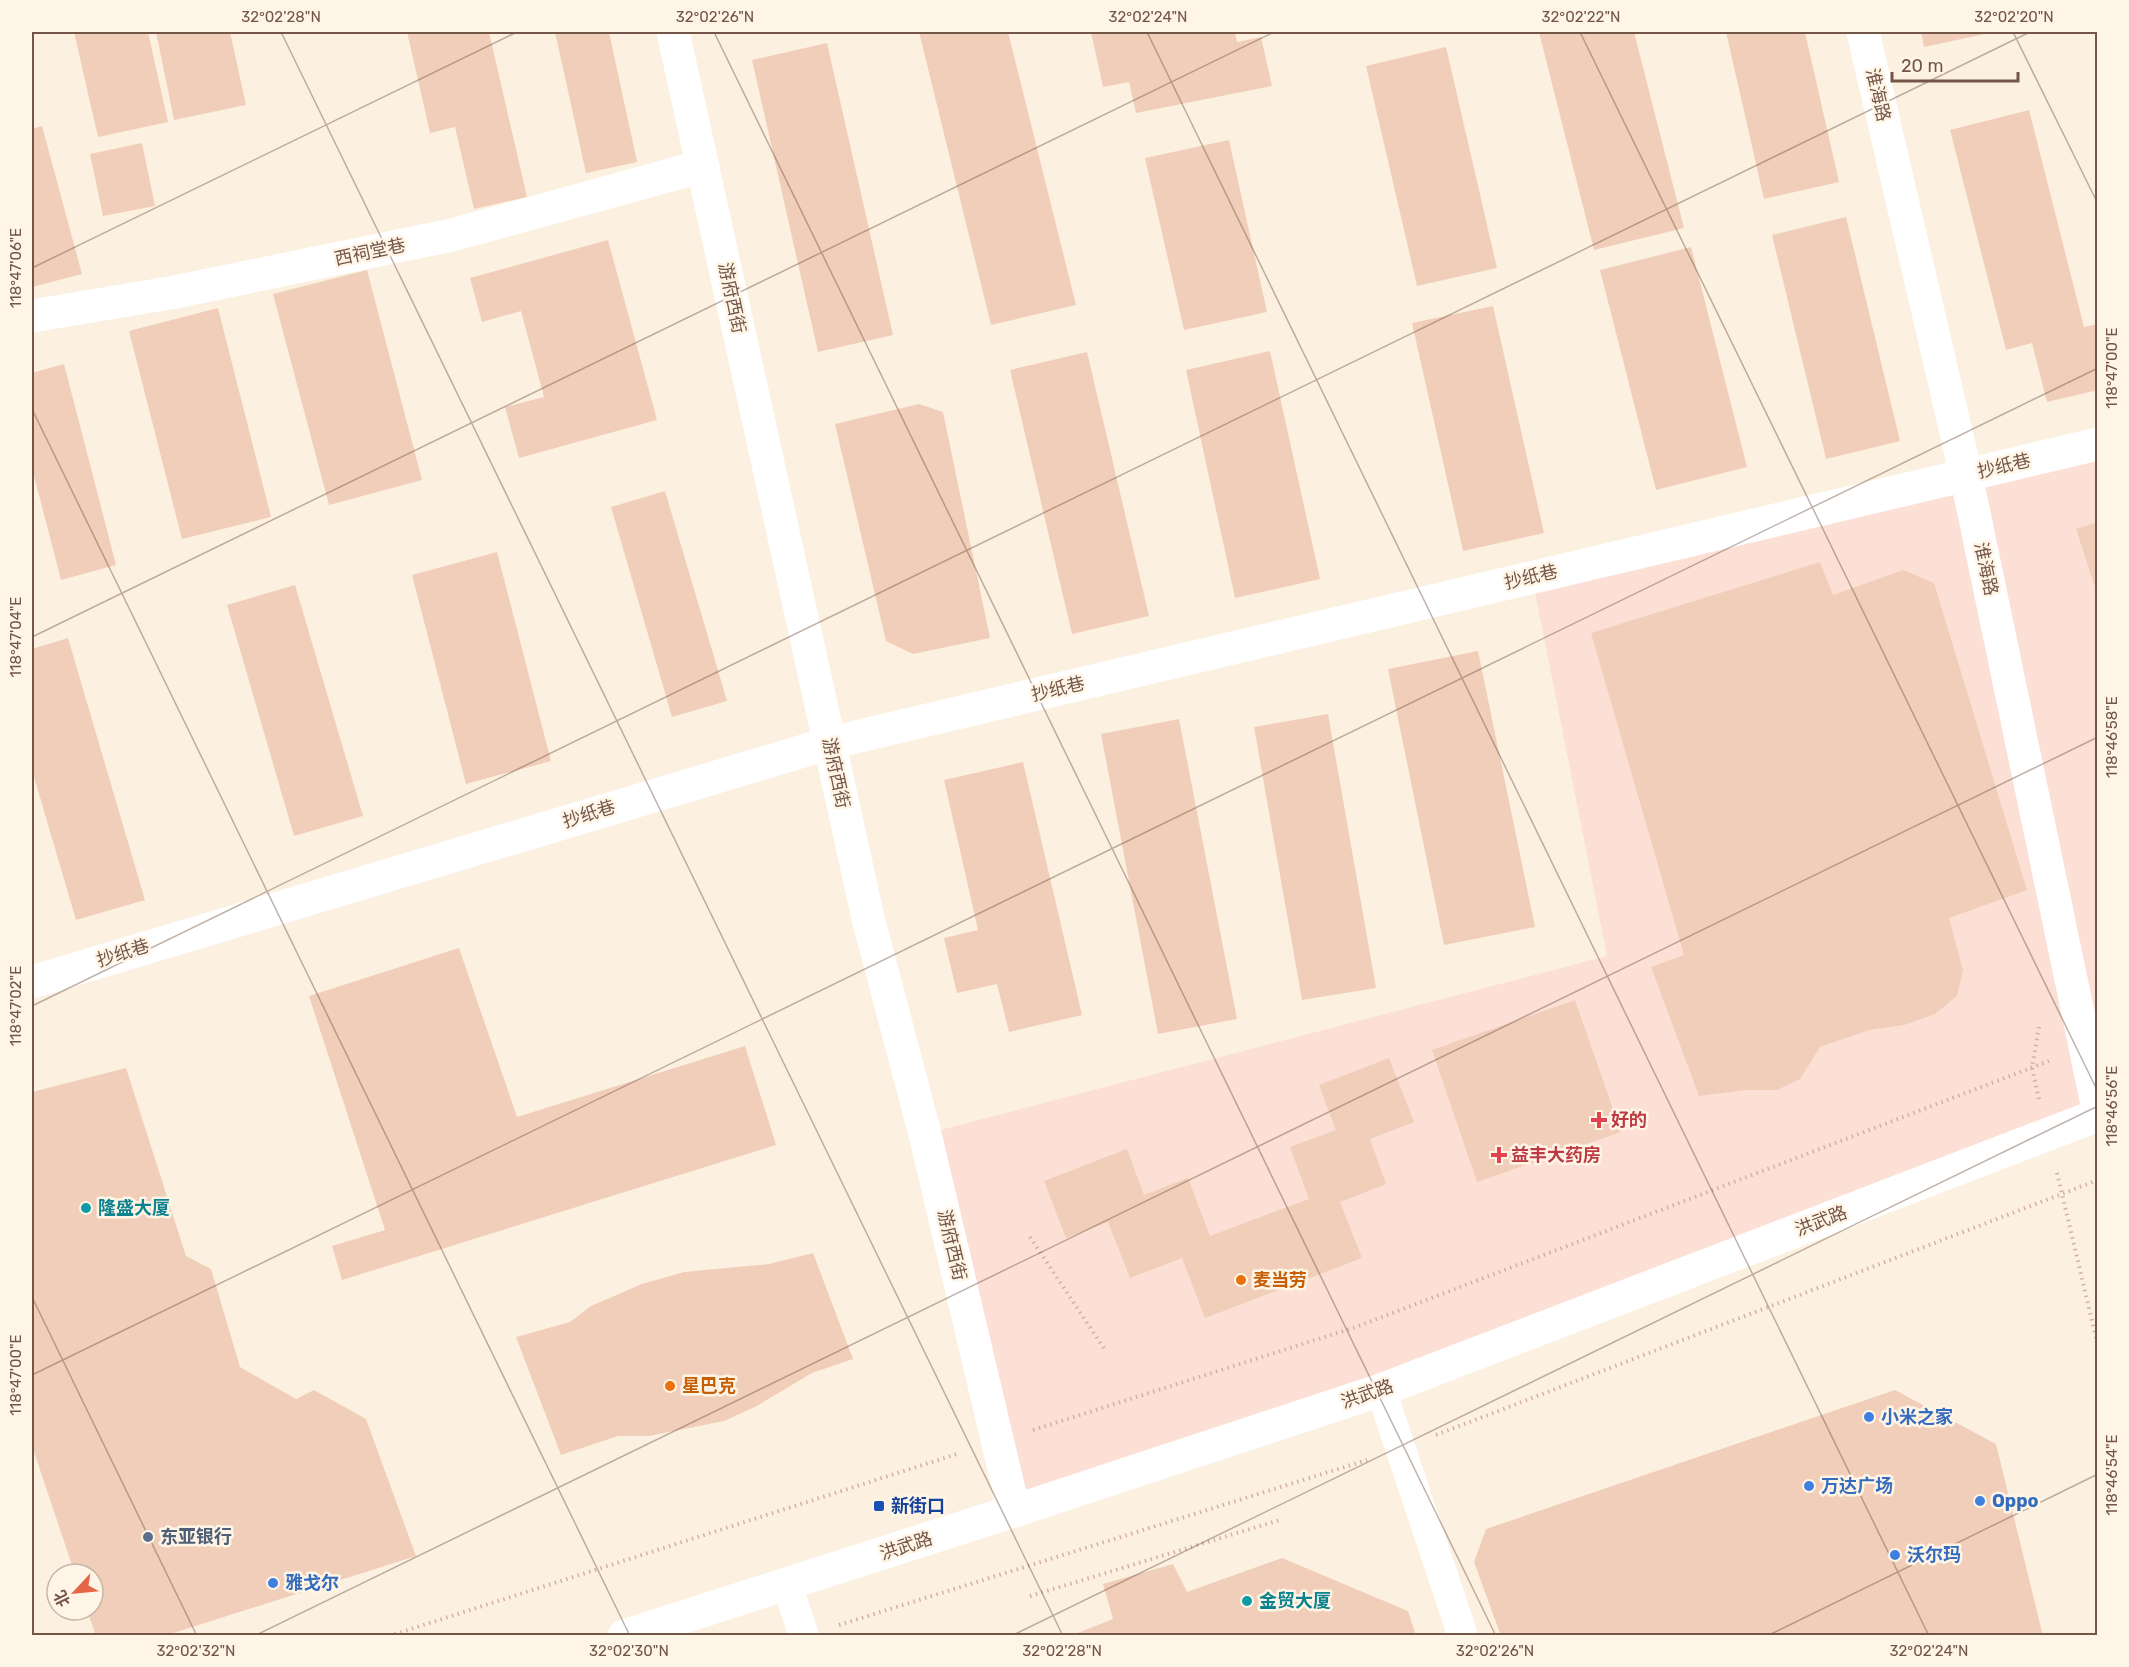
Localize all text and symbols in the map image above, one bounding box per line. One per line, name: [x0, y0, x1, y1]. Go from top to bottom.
text: 32°02'28"N: [241, 8, 321, 26]
text: 32°02'26"N: [676, 8, 754, 26]
text: 32°02'24"N: [1109, 8, 1187, 26]
text: 32°02'22"N: [1542, 8, 1620, 26]
text: 32°02'20"N: [1974, 8, 2054, 26]
scale bar: [1892, 45, 2018, 83]
text: 20 m: [1901, 55, 1943, 77]
street label: 淮海路: [1861, 66, 1895, 124]
text: 118°47'06"E: [7, 228, 25, 308]
street label: 西祠堂巷: [332, 234, 408, 270]
street label: 游府西街: [714, 260, 750, 336]
text: 118°47'00"E: [2103, 327, 2121, 409]
street label: 抄纸巷: [1975, 449, 2033, 483]
street label: 淮海路: [1970, 540, 2002, 598]
street label: 抄纸巷: [1502, 560, 1560, 594]
text: 118°47'04"E: [7, 597, 25, 677]
street label: 抄纸巷: [1029, 672, 1087, 706]
text: 118°46'58"E: [2103, 696, 2121, 778]
street label: 游府西街: [818, 735, 854, 811]
street label: 抄纸巷: [560, 796, 618, 832]
street label: 抄纸巷: [94, 935, 152, 971]
text: 118°47'02"E: [7, 966, 25, 1046]
text: 118°46'56"E: [2103, 1066, 2121, 1146]
place label: 好的: [1611, 1109, 1647, 1131]
marker: 好的: [1592, 1113, 1606, 1127]
place label: 益丰大药房: [1511, 1144, 1601, 1166]
marker: 益丰大药房: [1492, 1148, 1506, 1162]
place label: 隆盛大厦: [98, 1197, 170, 1219]
marker: 隆盛大厦: [79, 1201, 93, 1215]
street label: 洪武路: [1792, 1201, 1850, 1241]
street label: 游府西街: [933, 1207, 971, 1283]
place label: 麦当劳: [1253, 1269, 1307, 1291]
marker: 麦当劳: [1234, 1273, 1248, 1287]
text: 118°47'00"E: [7, 1334, 25, 1416]
place label: 星巴克: [682, 1375, 736, 1397]
street label: 洪武路: [1338, 1375, 1396, 1413]
marker: 星巴克: [663, 1379, 677, 1393]
place label: 小米之家: [1881, 1406, 1953, 1428]
marker: 小米之家: [1862, 1410, 1876, 1424]
text: 118°46'54"E: [2103, 1434, 2121, 1516]
place label: 万达广场: [1821, 1475, 1893, 1497]
marker: 万达广场: [1802, 1479, 1816, 1493]
place label: Oppo: [1992, 1490, 2039, 1512]
marker: Oppo: [1973, 1494, 1987, 1508]
place label: 新街口: [891, 1495, 945, 1517]
marker: 新街口: [872, 1499, 886, 1513]
place label: 东亚银行: [160, 1526, 232, 1548]
street label: 洪武路: [877, 1527, 935, 1565]
marker: 东亚银行: [141, 1530, 155, 1544]
place label: 沃尔玛: [1907, 1544, 1961, 1566]
marker: 沃尔玛: [1888, 1548, 1902, 1562]
north arrow: [45, 1562, 105, 1622]
place label: 雅戈尔: [285, 1572, 339, 1594]
marker: 雅戈尔: [266, 1576, 280, 1590]
text: 北: [50, 1587, 74, 1610]
place label: 金贸大厦: [1259, 1590, 1331, 1612]
marker: 金贸大厦: [1240, 1594, 1254, 1608]
text: 32°02'32"N: [156, 1642, 236, 1660]
text: 32°02'30"N: [589, 1642, 669, 1660]
text: 32°02'28"N: [1022, 1642, 1102, 1660]
text: 32°02'26"N: [1456, 1642, 1534, 1660]
text: 32°02'24"N: [1890, 1642, 1968, 1660]

